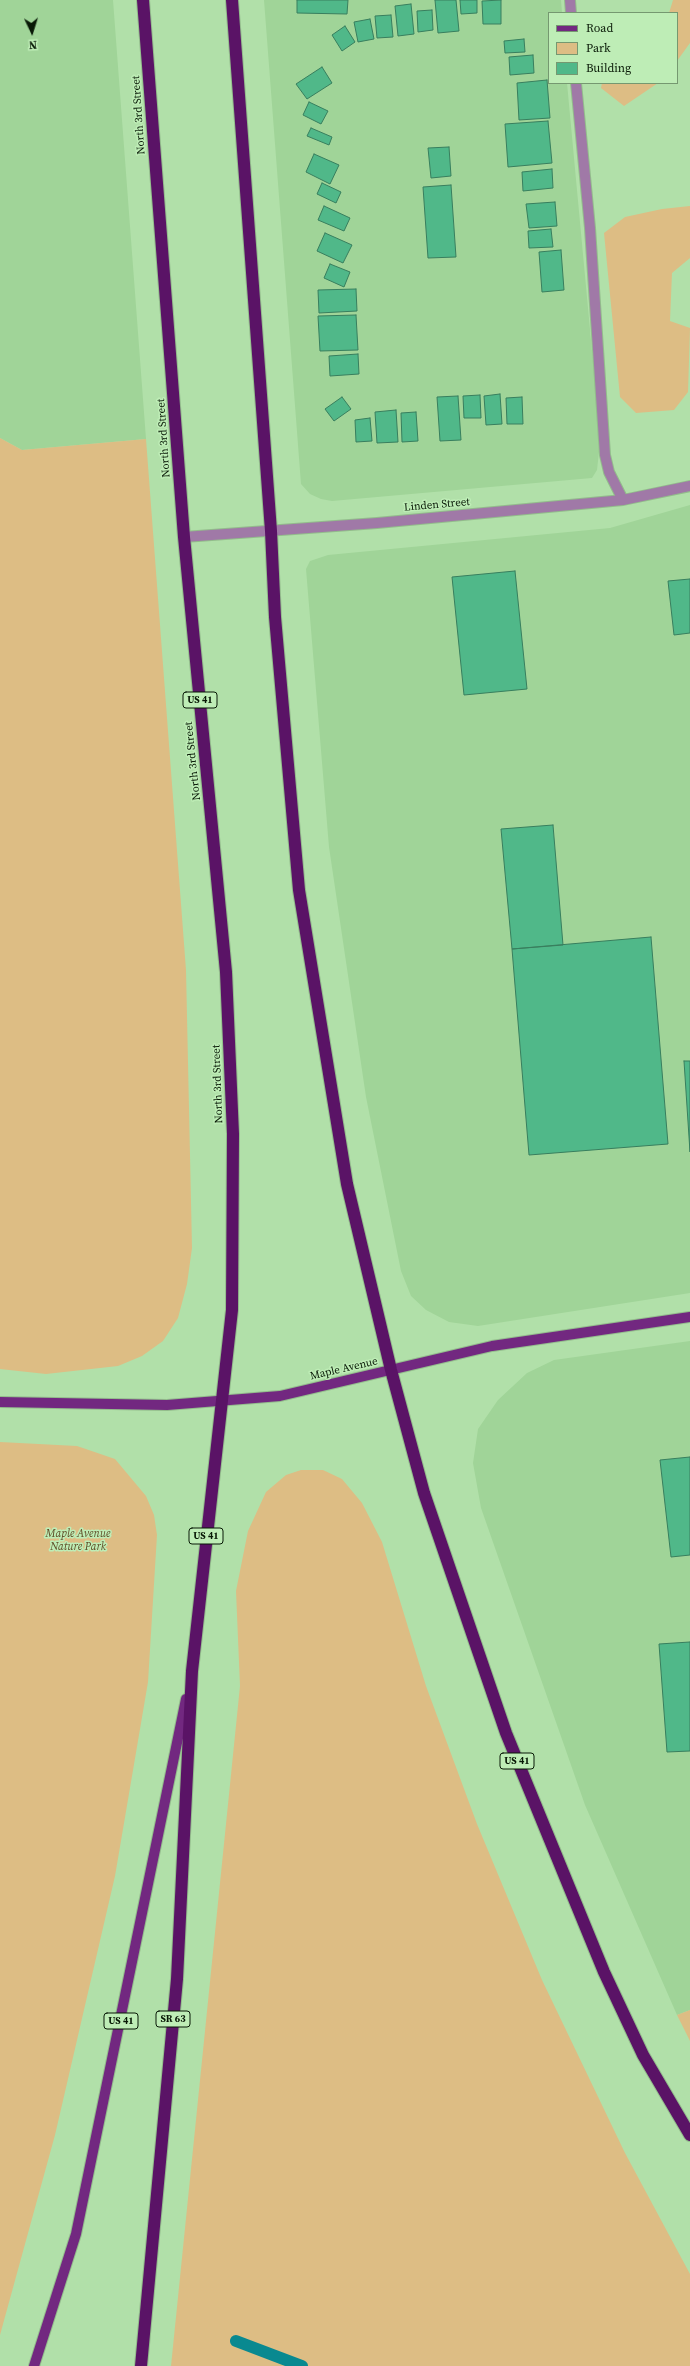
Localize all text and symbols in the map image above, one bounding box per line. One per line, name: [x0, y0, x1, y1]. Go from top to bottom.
north arrow: [12, 12, 52, 52]
legend: [548, 12, 678, 84]
text: Road: [586, 20, 613, 36]
text: N: [28, 37, 37, 52]
text: Park: [586, 40, 611, 56]
text: Building: [586, 60, 631, 76]
street label: North 3rd Street: [130, 75, 148, 155]
street label: North 3rd Street: [155, 398, 173, 478]
street label: Linden Street: [404, 496, 470, 514]
road number: US 41: [183, 692, 217, 708]
street label: North 3rd Street: [182, 721, 204, 801]
street label: North 3rd Street: [210, 1044, 226, 1124]
street label: Maple Avenue: [309, 1355, 379, 1383]
park label: Maple Avenue Nature Park: [46, 1527, 110, 1553]
road number: US 41: [189, 1528, 223, 1544]
road number: US 41: [500, 1753, 534, 1769]
road number: SR 63: [156, 2011, 190, 2027]
road number: US 41: [104, 2013, 138, 2029]

